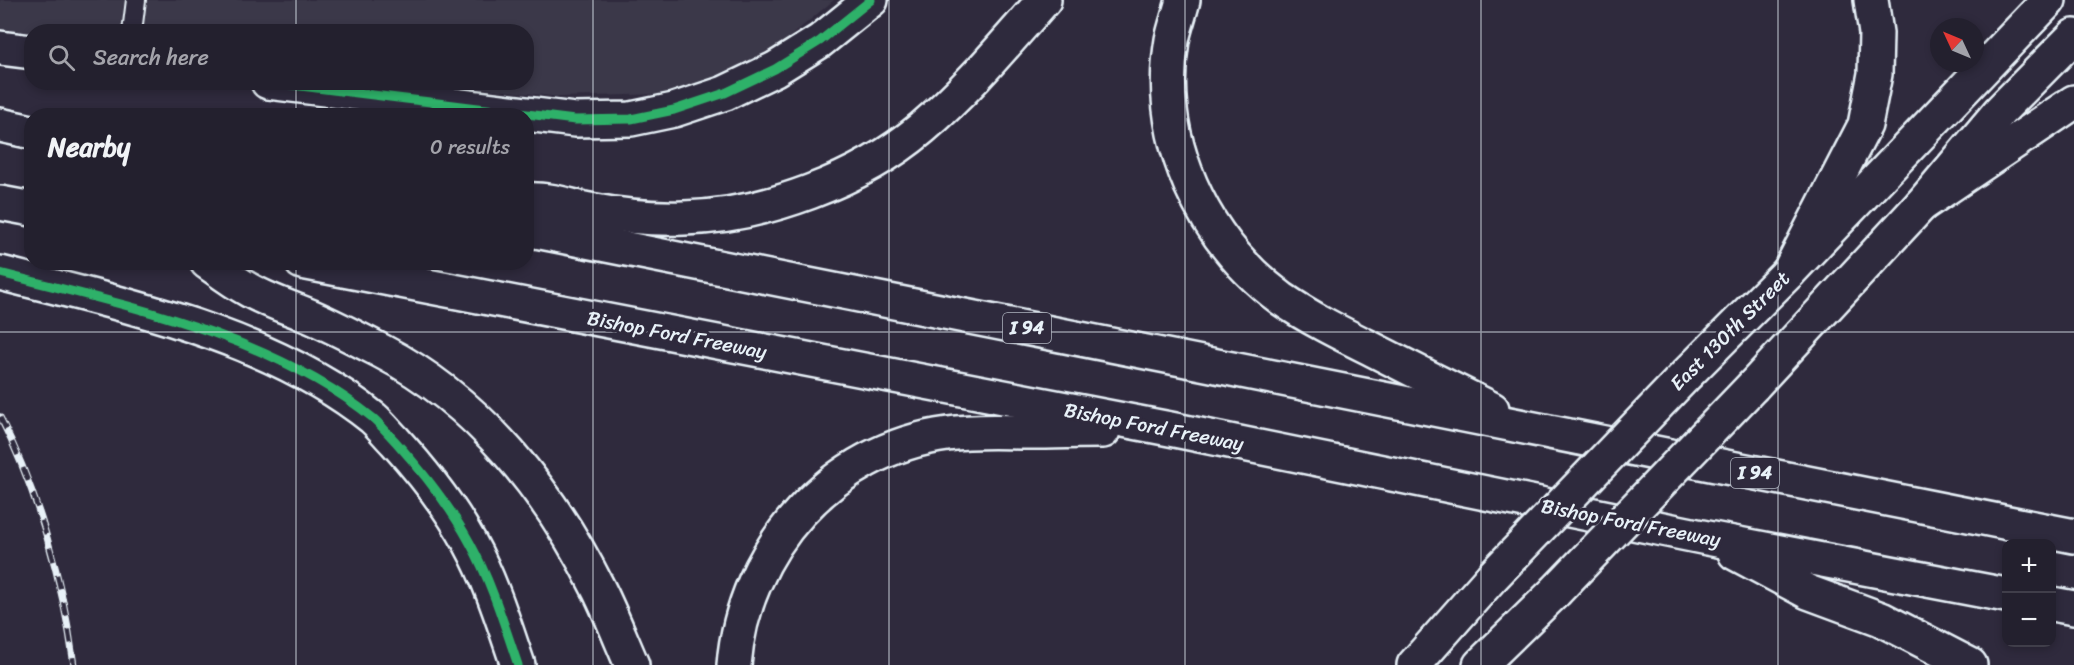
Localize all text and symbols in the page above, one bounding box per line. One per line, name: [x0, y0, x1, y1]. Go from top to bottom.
north arrow: [1930, 18, 1984, 72]
search box: [24, 24, 534, 90]
text: Search here: [93, 38, 209, 77]
icon: search: [45, 41, 78, 74]
text: Nearby: [48, 124, 130, 170]
text: 0 results: [430, 130, 510, 165]
street label: East 130th Street: [1661, 262, 1799, 400]
street label: Bishop Ford Freeway: [584, 300, 770, 370]
road number: I 94: [1003, 313, 1051, 343]
street label: Bishop Ford Freeway: [1061, 392, 1247, 462]
road number: I 94: [1731, 458, 1779, 488]
street label: Bishop Ford Freeway: [1538, 488, 1724, 558]
map controls: [2002, 539, 2056, 647]
button: +: [2002, 539, 2056, 593]
button: −: [2002, 593, 2056, 647]

